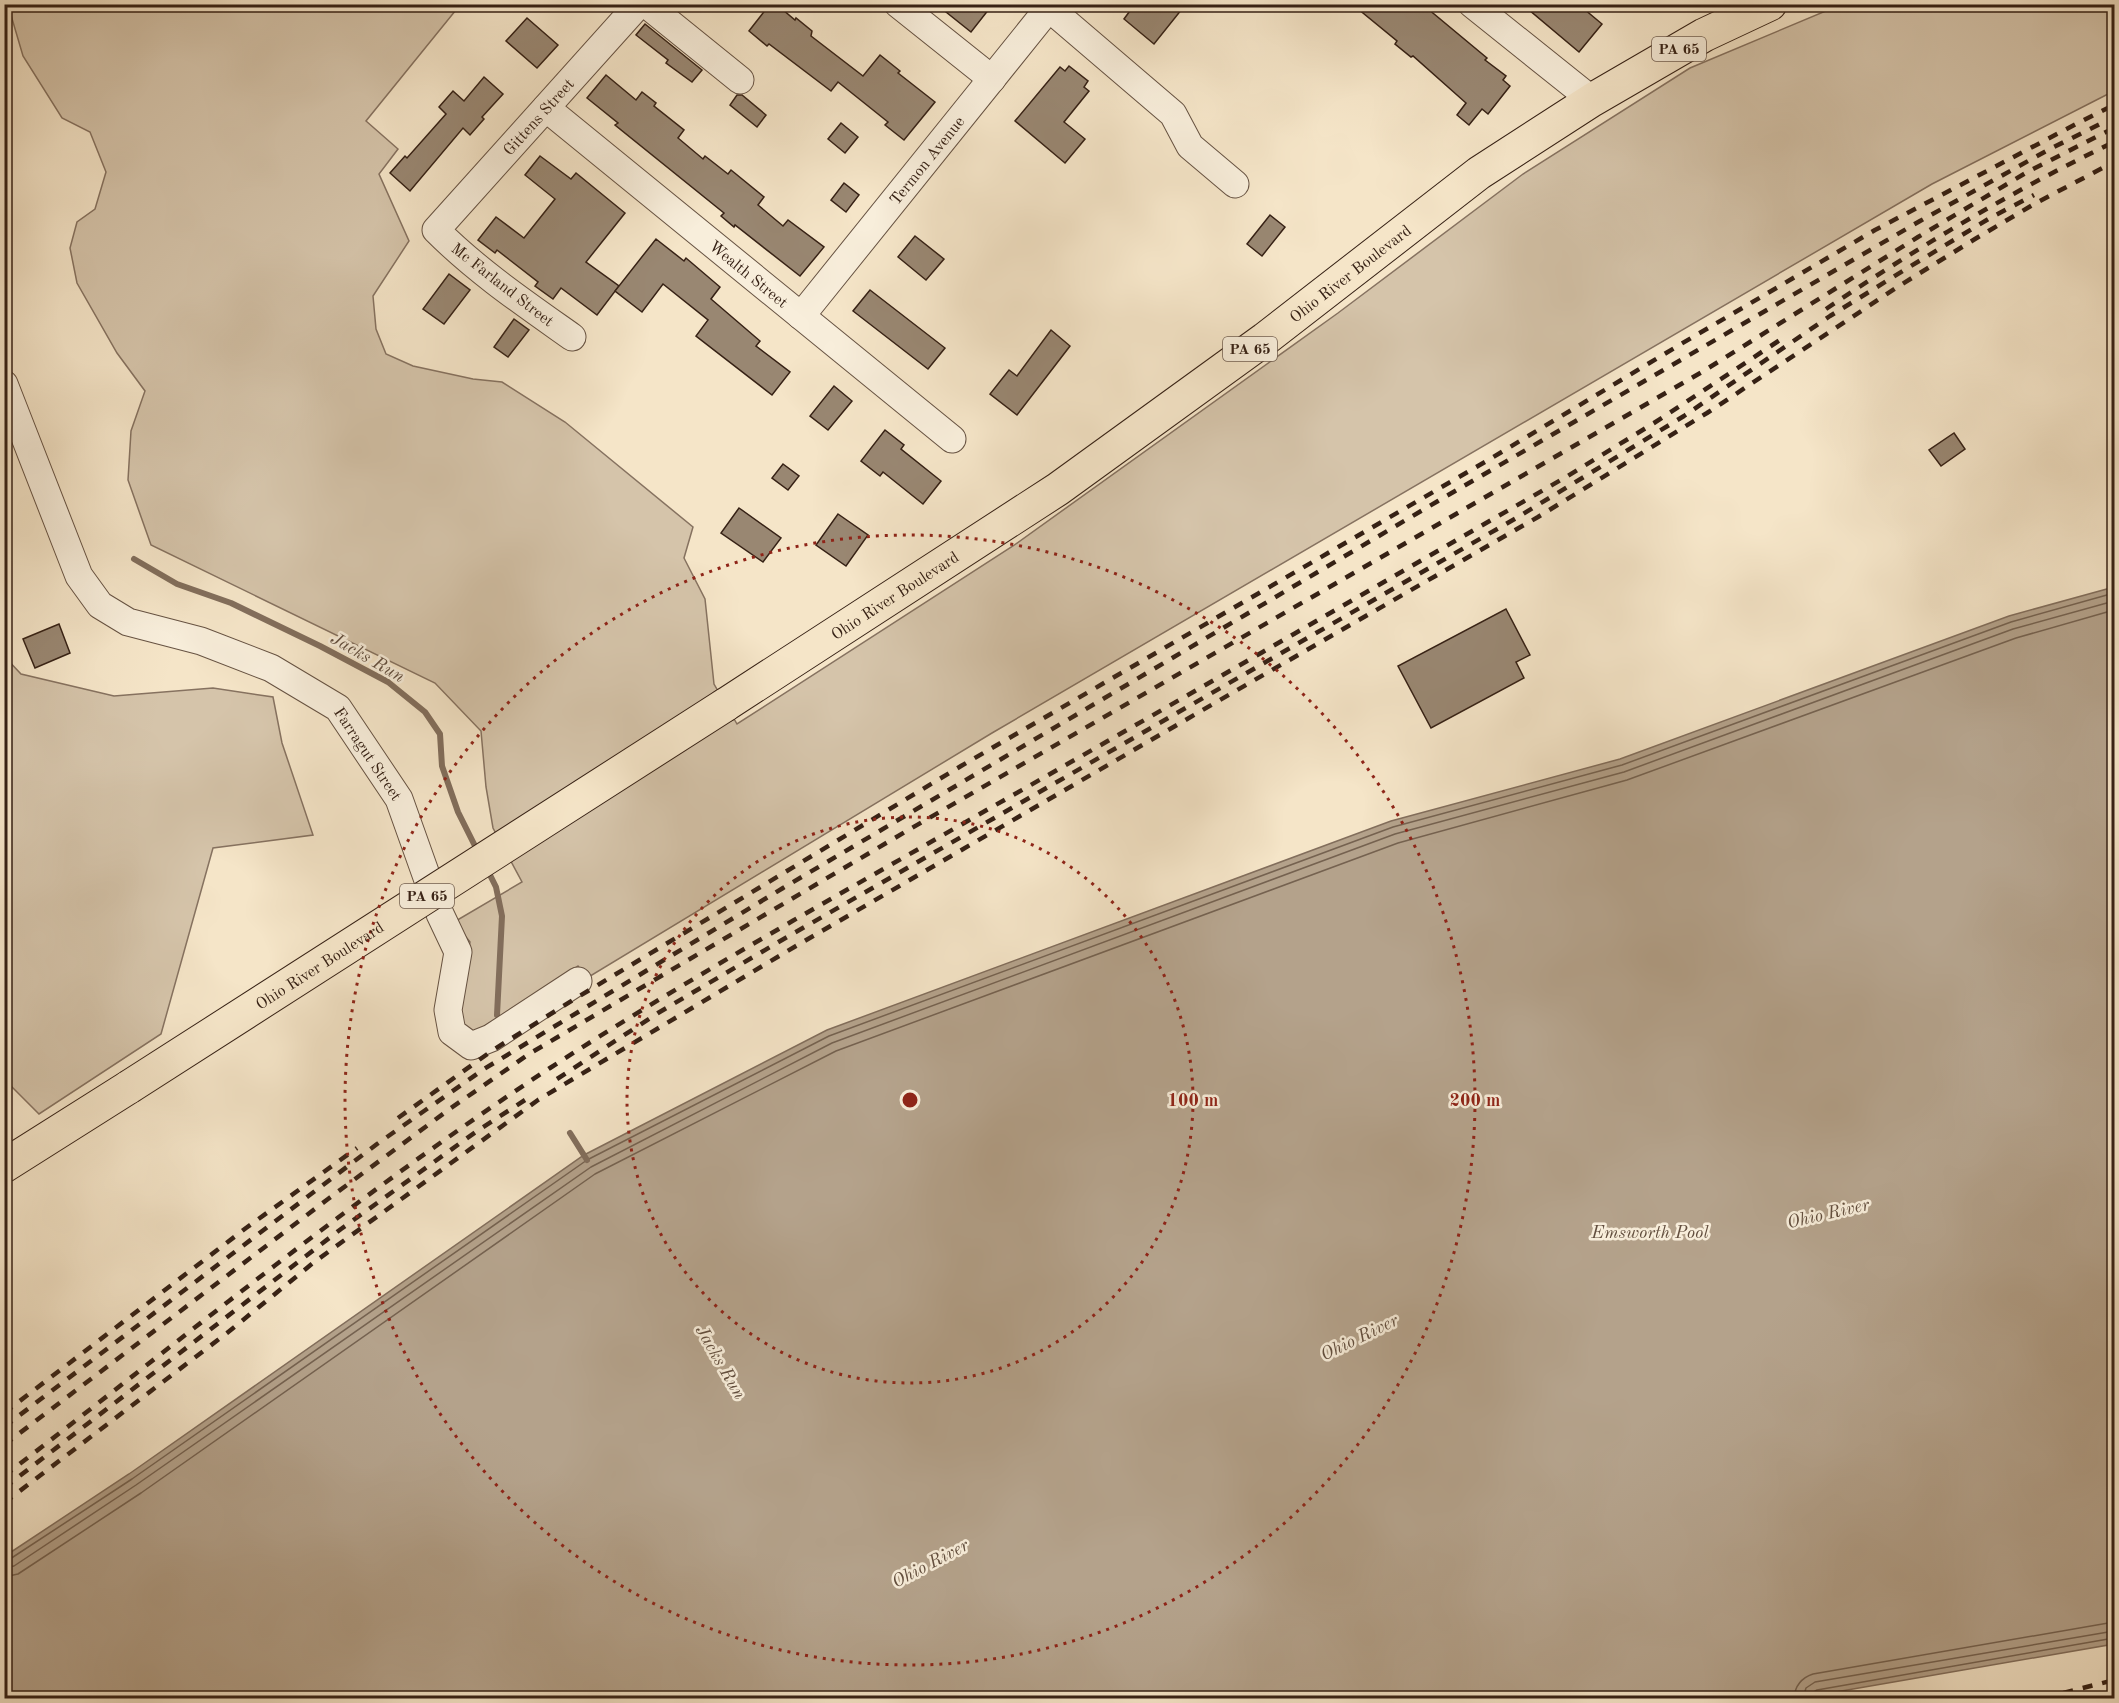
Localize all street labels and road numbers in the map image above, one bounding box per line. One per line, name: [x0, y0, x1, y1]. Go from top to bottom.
road number: PA 65: [1652, 37, 1706, 61]
street label: Gittens Street: [501, 76, 578, 159]
street label: Termon Avenue: [888, 114, 968, 209]
street label: Ohio River Boulevard: [1287, 223, 1415, 327]
street label: Wealth Street: [705, 238, 791, 312]
street label: Mc Farland Street: [448, 241, 556, 331]
road number: PA 65: [1223, 337, 1277, 361]
street label: Ohio River Boulevard: [829, 550, 962, 644]
street label: Farragut Street: [330, 705, 404, 804]
road number: PA 65: [400, 884, 454, 908]
street label: Ohio River Boulevard: [253, 920, 387, 1014]

